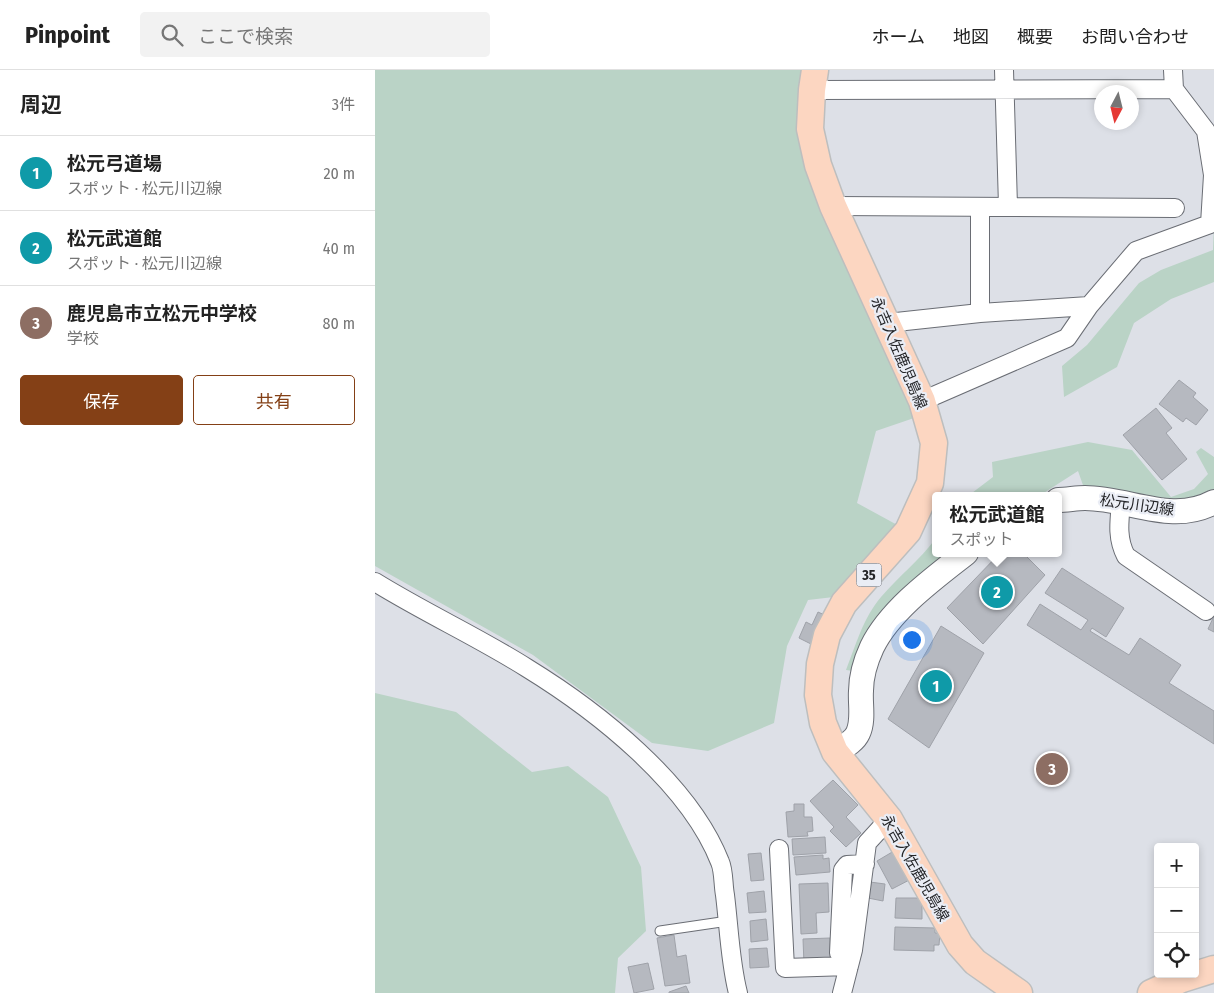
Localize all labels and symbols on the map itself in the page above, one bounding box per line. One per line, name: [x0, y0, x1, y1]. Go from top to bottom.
north arrow: [1094, 85, 1139, 130]
street label: 永吉入佐鹿児島線: [867, 294, 931, 412]
street label: 松元川辺線: [1099, 491, 1175, 519]
road number: 35: [857, 564, 881, 586]
pin: 2: [981, 573, 1013, 611]
your location: [899, 627, 925, 653]
pin: 1: [920, 667, 952, 705]
pin: 3: [1036, 750, 1068, 788]
street label: 永吉入佐鹿児島線: [877, 812, 953, 924]

